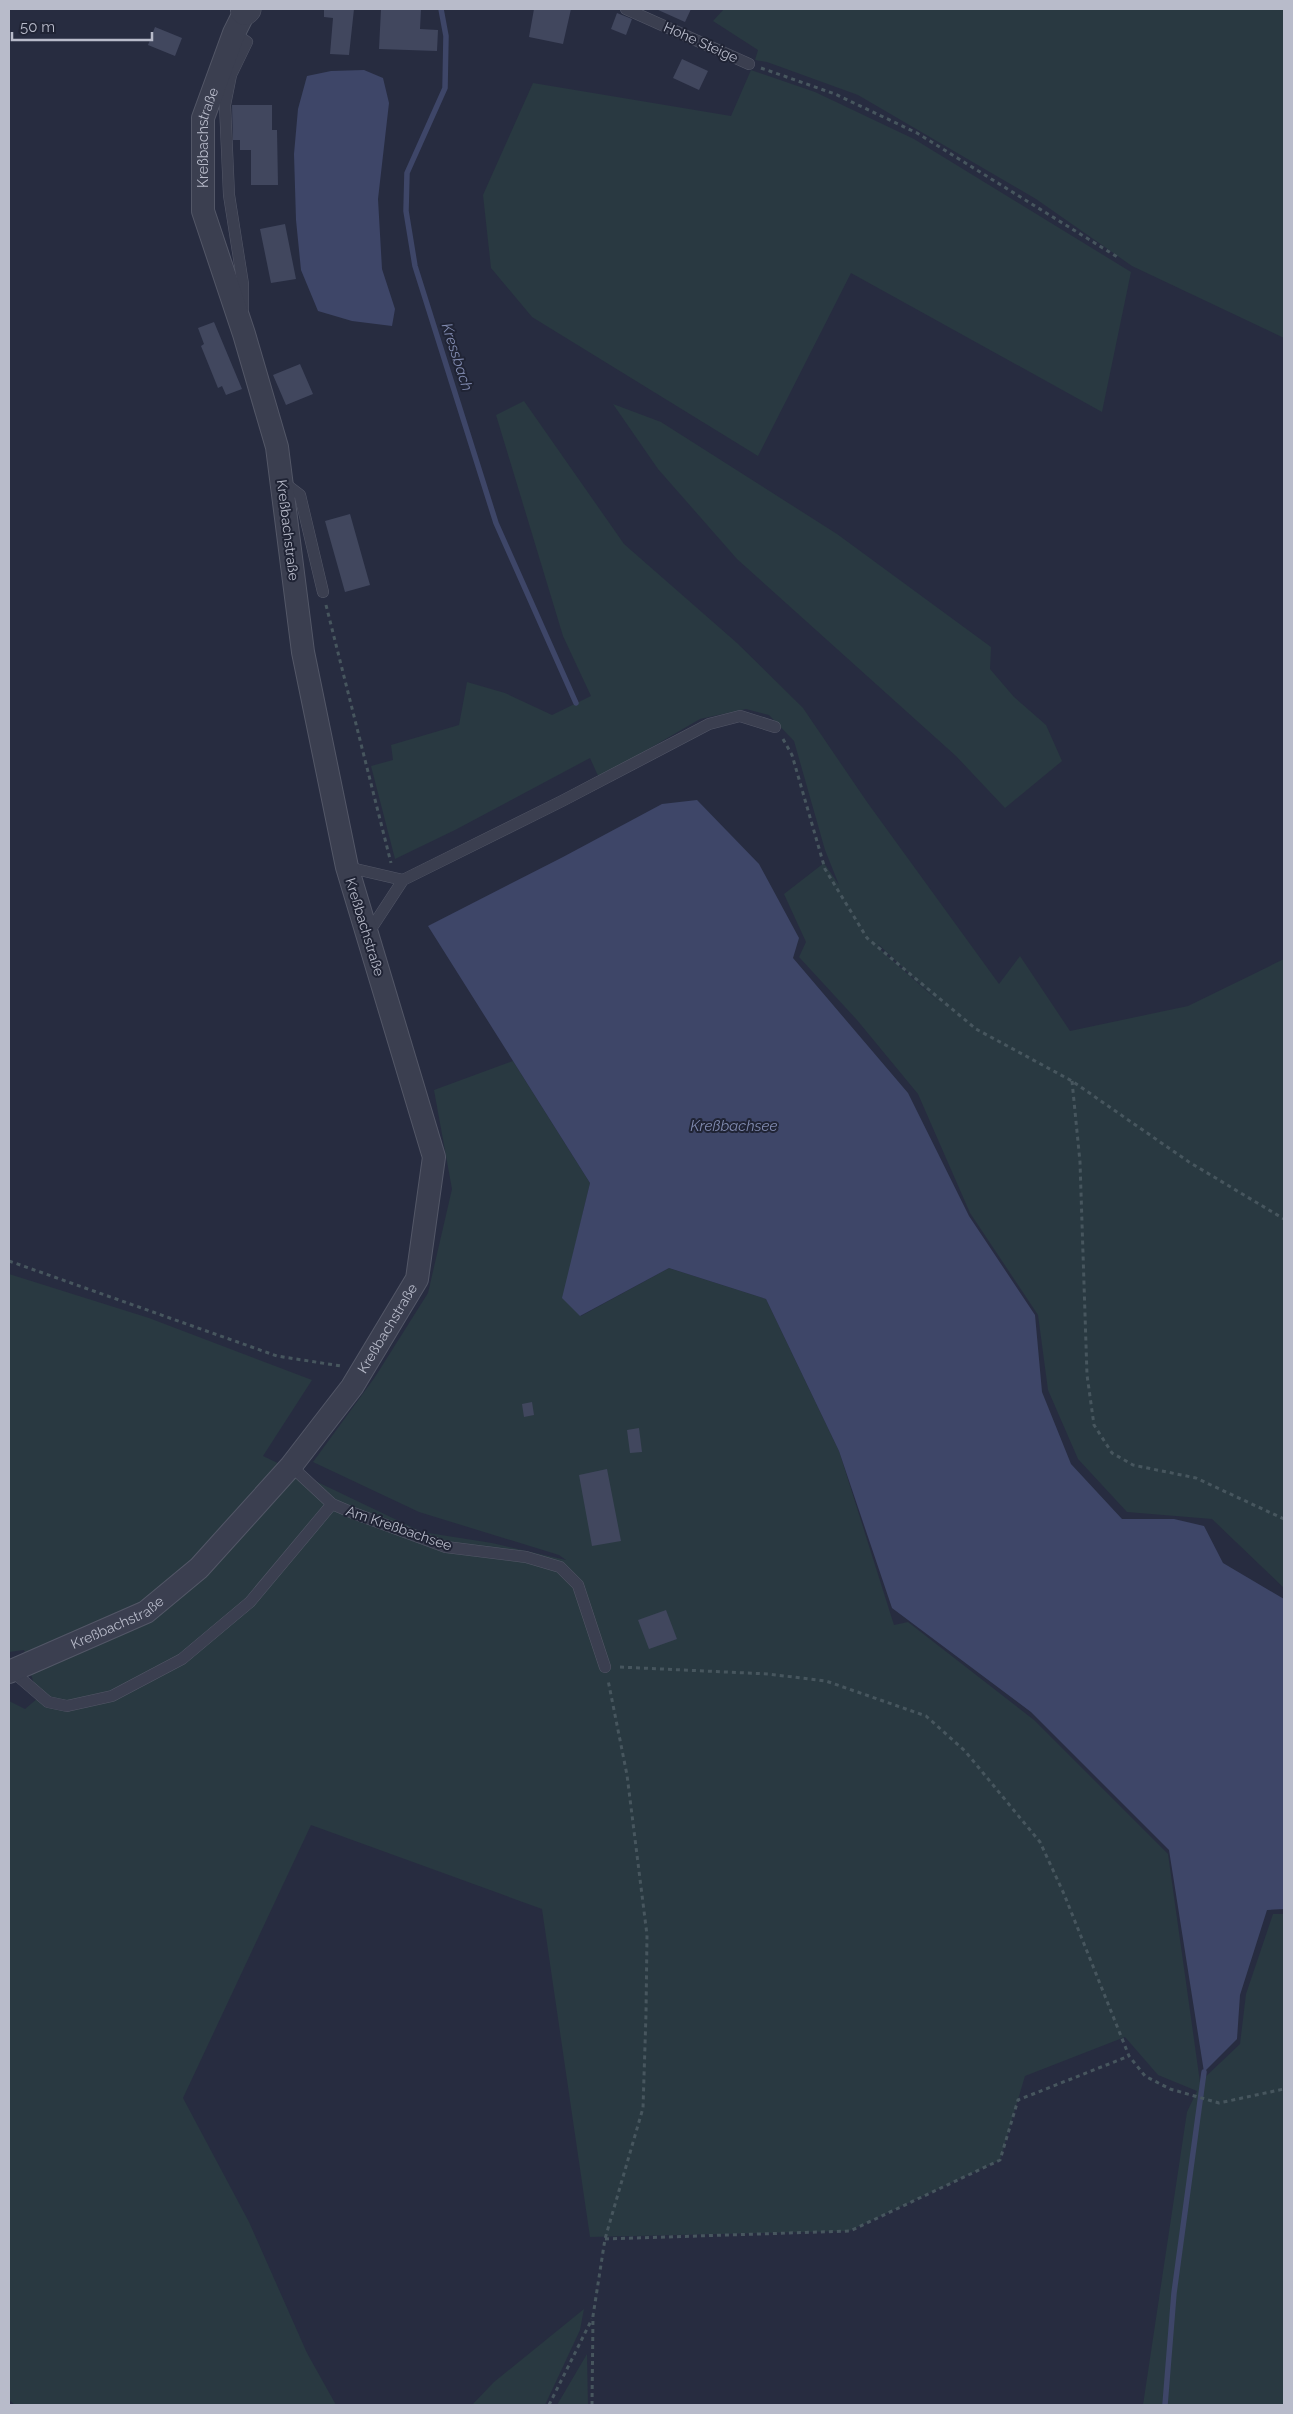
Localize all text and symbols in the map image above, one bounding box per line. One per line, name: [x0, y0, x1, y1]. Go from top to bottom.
scale bar: [12, 10, 152, 42]
text: 50 m: [20, 18, 55, 36]
street label: Hohe Steige: [661, 19, 741, 65]
street label: Kreßbachstraße: [195, 85, 221, 188]
water label: Kressbach: [438, 321, 476, 393]
street label: Kreßbachstraße: [274, 479, 302, 581]
street label: Kreßbachstraße: [342, 876, 388, 978]
water label: Kreßbachsee: [690, 1117, 778, 1135]
street label: Kreßbachstraße: [354, 1281, 420, 1376]
street label: Am Kreßbachsee: [344, 1502, 454, 1554]
street label: Kreßbachstraße: [68, 1593, 167, 1652]

